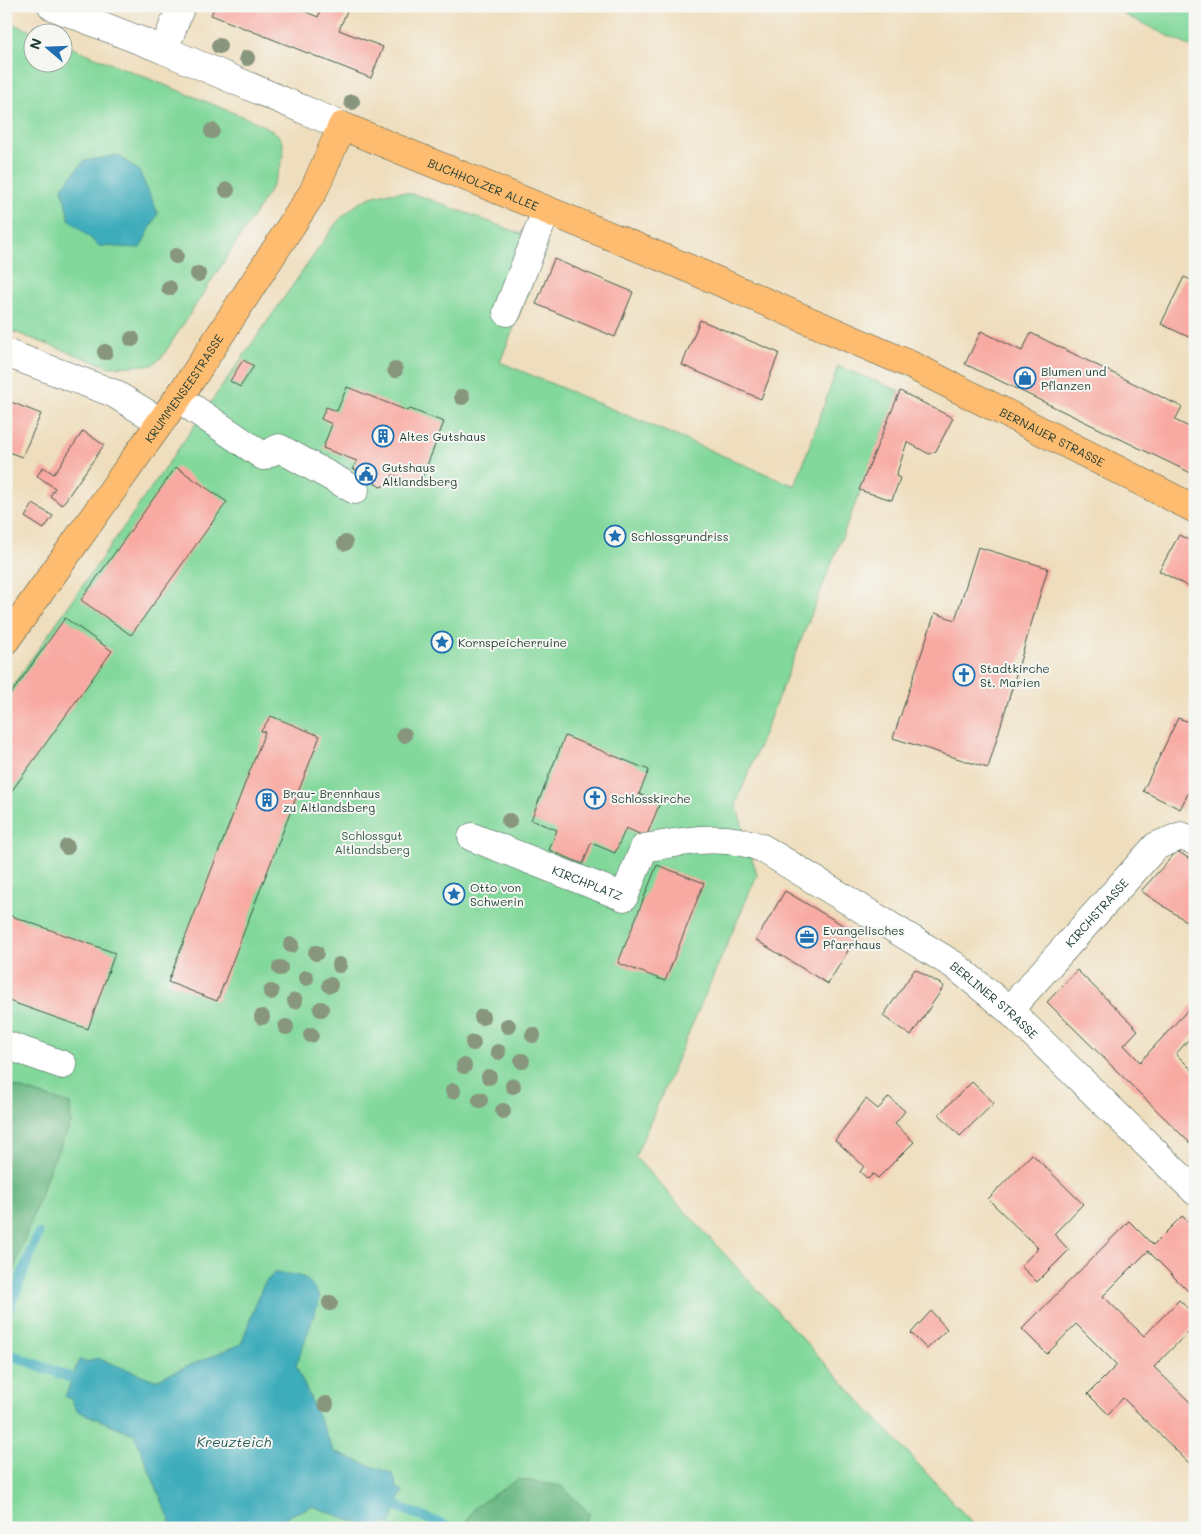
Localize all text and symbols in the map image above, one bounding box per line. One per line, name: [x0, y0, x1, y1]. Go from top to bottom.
north arrow: [22, 22, 72, 72]
text: N: [25, 35, 46, 52]
street label: BUCHHOLZER ALLEE: [426, 154, 541, 214]
street label: KRUMMENSEESTRASSE: [141, 331, 227, 446]
place label: Blumen und Pflanzen: [1041, 363, 1107, 393]
shop icon: Blumen und Pflanzen: [1013, 366, 1037, 390]
street label: BERNAUER STRASSE: [997, 403, 1108, 470]
building icon: Altes Gutshaus: [371, 424, 395, 448]
place label: Altes Gutshaus: [399, 428, 486, 444]
place label: Gutshaus Altlandsberg: [382, 459, 457, 489]
public building icon: Gutshaus Altlandsberg: [354, 462, 378, 486]
place icon: Schlossgrundriss: [603, 524, 627, 548]
place label: Schlossgrundriss: [631, 528, 729, 544]
place icon: Kornspeicherruine: [430, 630, 454, 654]
place label: Kornspeicherruine: [458, 634, 567, 650]
place label: Stadtkirche St. Marien: [980, 660, 1050, 690]
church icon: Stadtkirche St. Marien: [952, 663, 976, 687]
place label: Brau- Brennhaus zu Altlandsberg: [283, 785, 380, 815]
church icon: Schlosskirche: [583, 786, 607, 810]
building icon: Brau- Brennhaus zu Altlandsberg: [255, 788, 279, 812]
place label: Schlosskirche: [611, 790, 691, 806]
park label: Schlossgut Altlandsberg: [334, 827, 410, 857]
street label: KIRCHPLATZ: [550, 861, 625, 904]
street label: KIRCHSTRASSE: [1061, 875, 1132, 950]
place label: Otto von Schwerin: [470, 879, 524, 909]
place icon: Otto von Schwerin: [442, 882, 466, 906]
place label: Evangelisches Pfarrhaus: [823, 922, 905, 952]
office icon: Evangelisches Pfarrhaus: [795, 925, 819, 949]
street label: BERLINER STRASSE: [947, 957, 1042, 1042]
water label: Kreuzteich: [197, 1432, 272, 1451]

